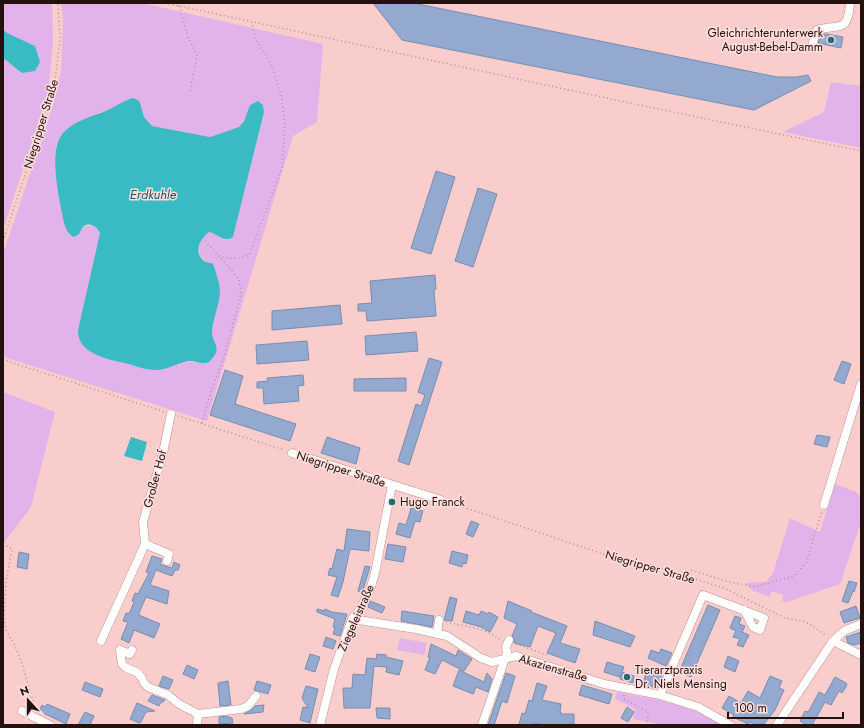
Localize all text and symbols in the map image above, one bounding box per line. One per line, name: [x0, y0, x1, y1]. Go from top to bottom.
place label: Gleichrichterunterwerk August-Bebel-Damm: [707, 24, 824, 56]
marker: Gleichrichterunterwerk August-Bebel-Damm: [826, 35, 836, 45]
street label: Niegripper Straße: [19, 77, 63, 171]
water label: Erdkuhle: [130, 185, 177, 204]
street label: Niegripper Straße: [294, 446, 388, 492]
street label: Großer Hof: [139, 448, 171, 510]
place label: Hugo Franck: [400, 493, 466, 511]
marker: Hugo Franck: [387, 497, 397, 507]
street label: Niegripper Straße: [603, 546, 697, 588]
street label: Ziegeleistraße: [333, 582, 379, 654]
street label: Akazienstraße: [517, 650, 589, 686]
place label: Tierarztpraxis Dr. Niels Mensing: [635, 661, 727, 693]
marker: Tierarztpraxis Dr. Niels Mensing: [622, 672, 632, 682]
north arrow: [8, 680, 48, 720]
text: N: [17, 682, 31, 700]
scale bar: [728, 694, 843, 720]
text: 100 m: [734, 699, 767, 717]

